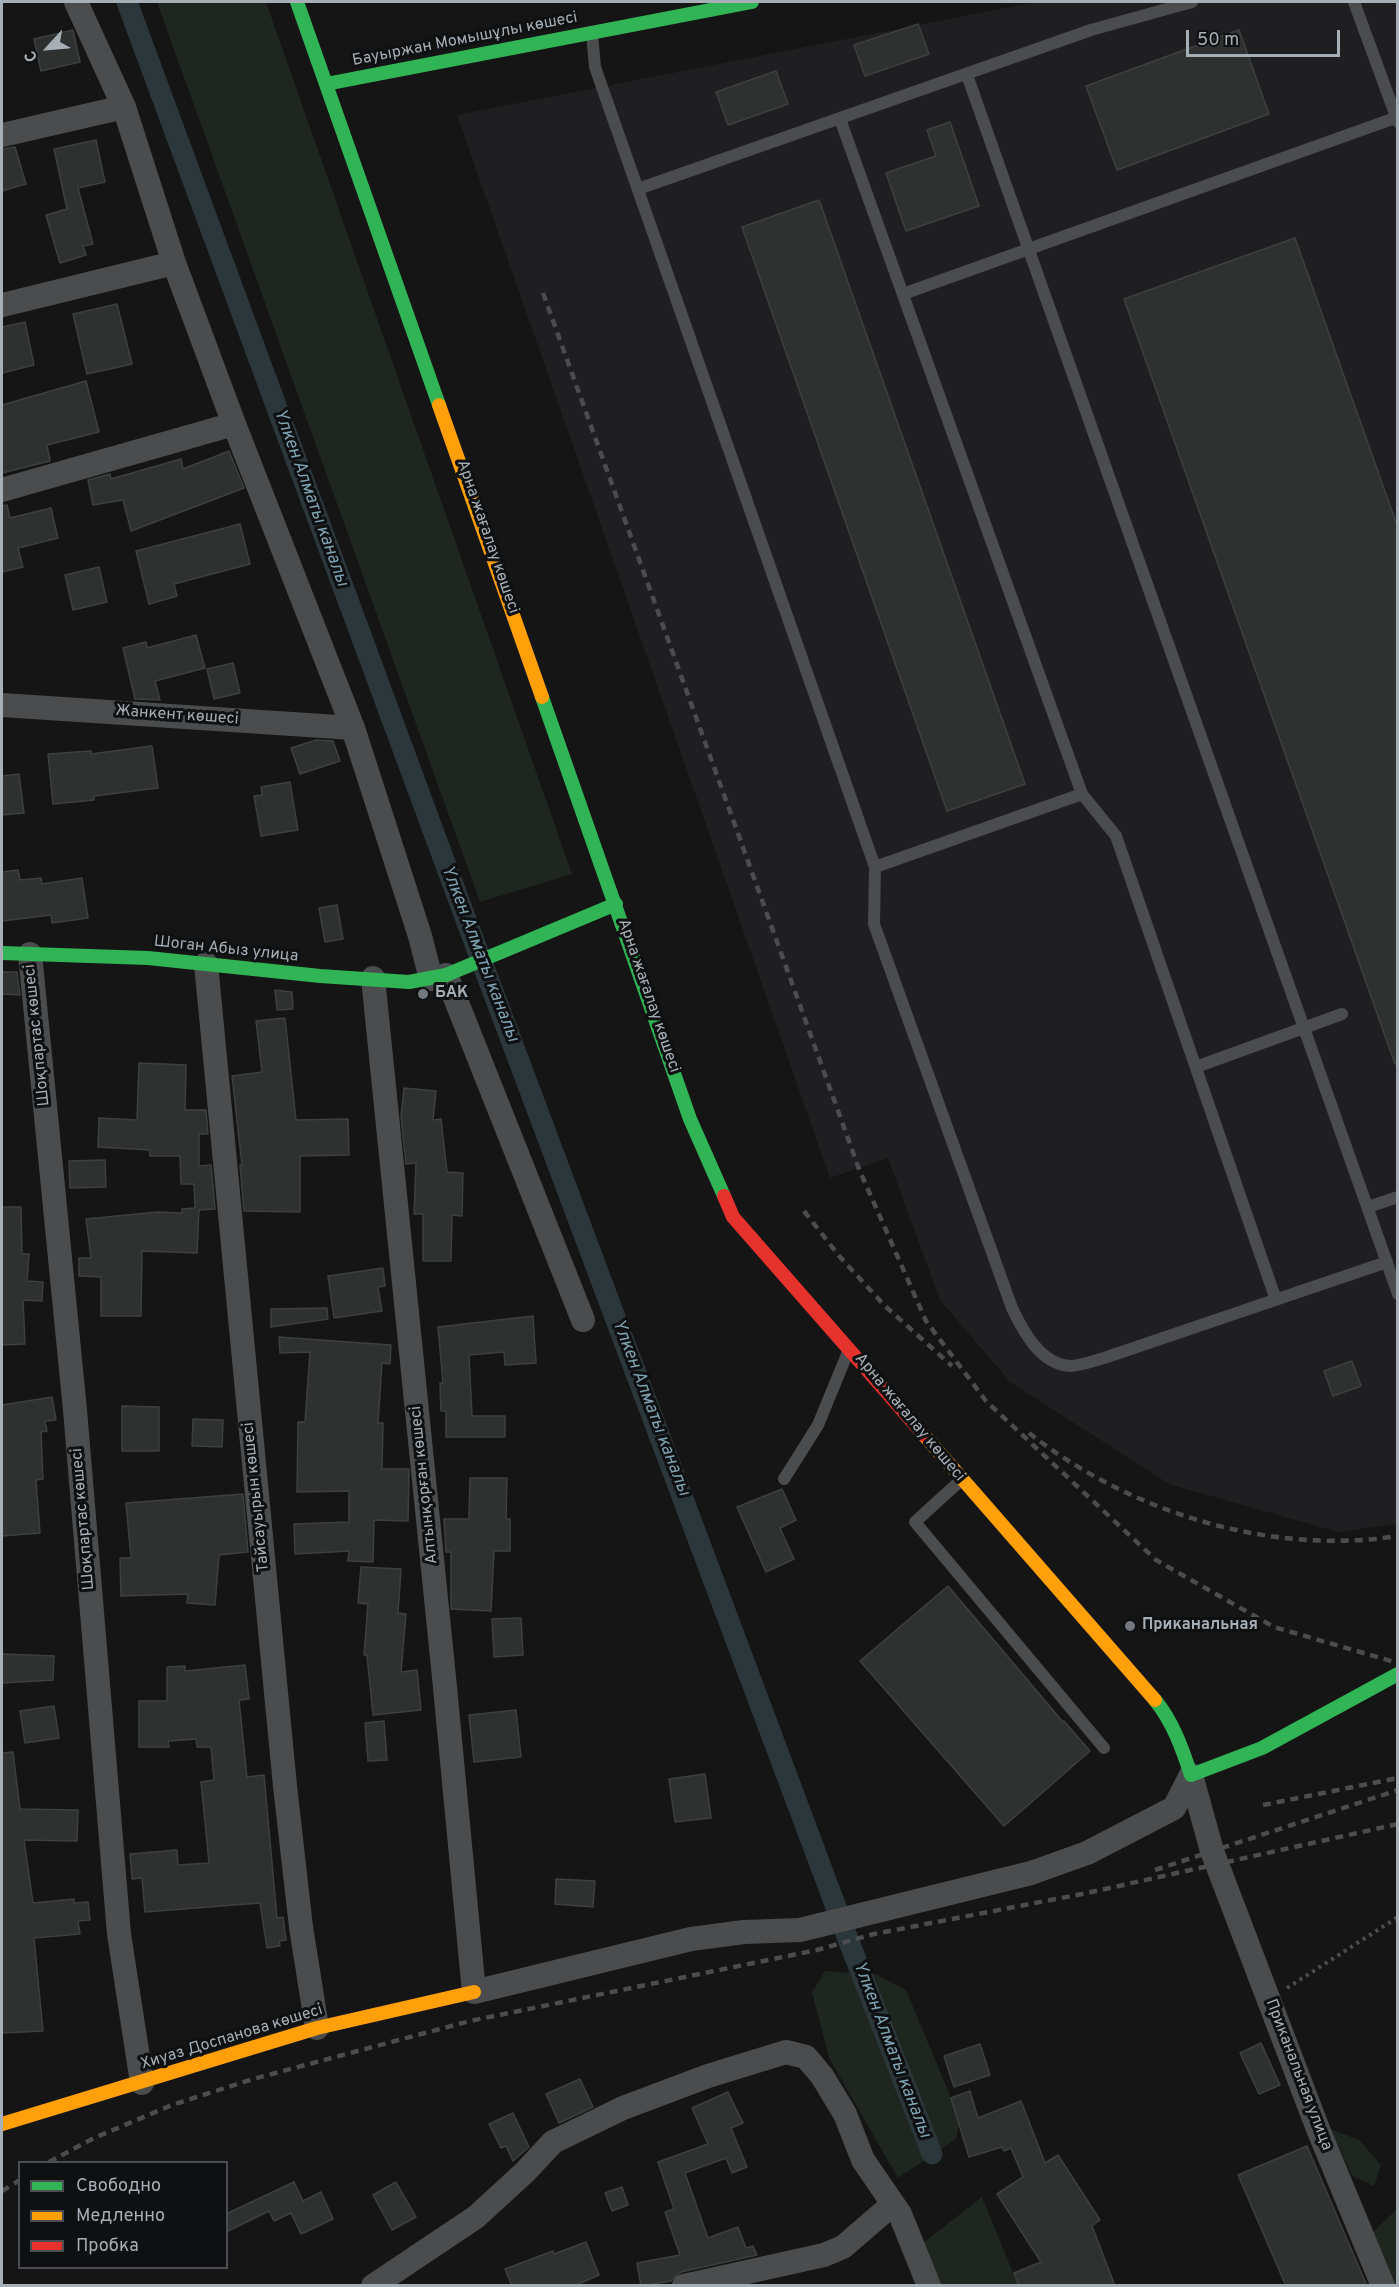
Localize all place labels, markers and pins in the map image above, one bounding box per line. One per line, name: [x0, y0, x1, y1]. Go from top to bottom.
place label: БАК: [435, 984, 468, 1004]
marker: БАК: [416, 987, 430, 1001]
place label: Приканальная: [1142, 1616, 1258, 1636]
marker: Приканальная: [1123, 1619, 1137, 1633]

